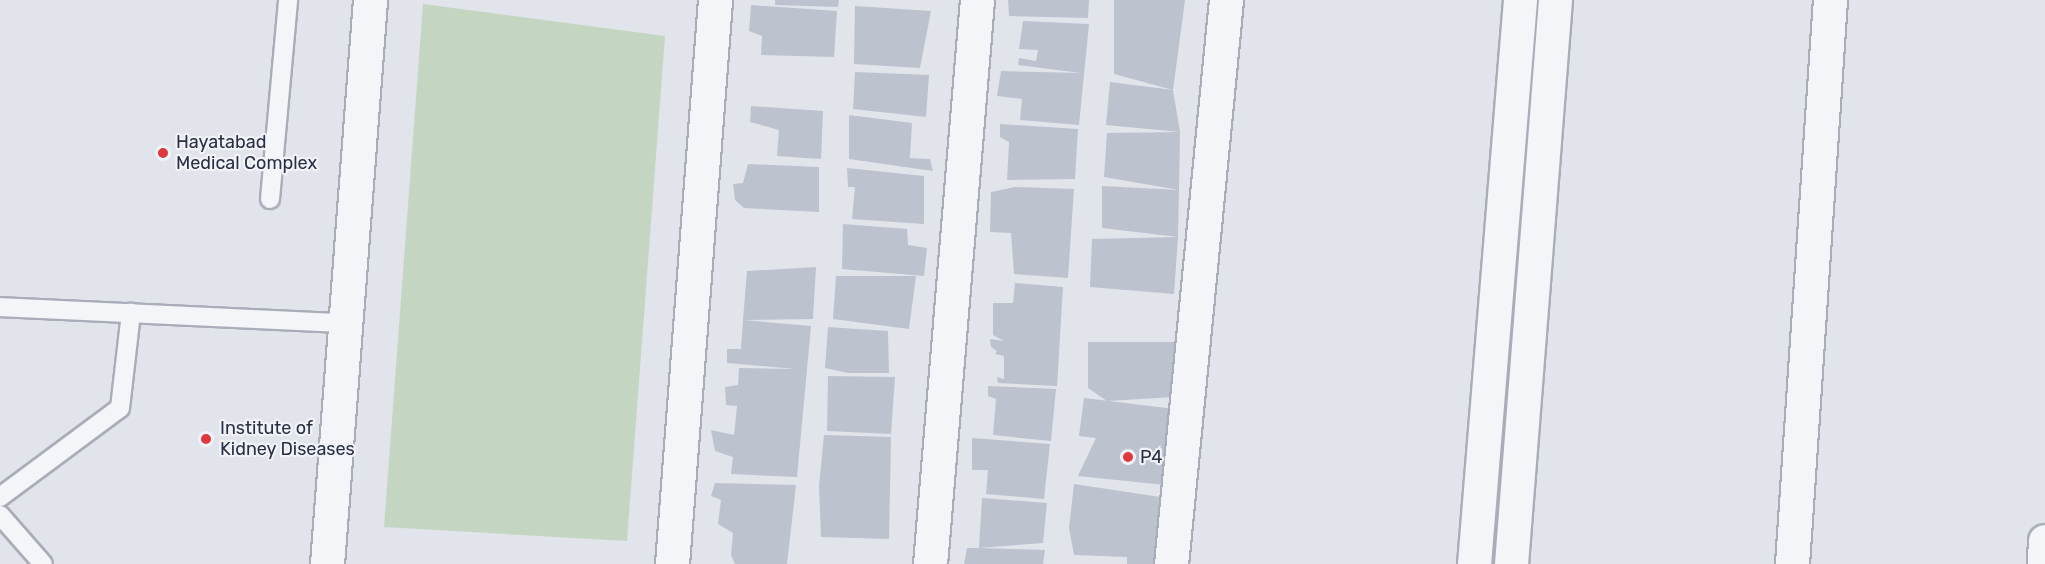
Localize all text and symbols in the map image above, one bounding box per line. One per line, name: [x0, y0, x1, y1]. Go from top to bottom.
place label: Hayatabad Medical Complex: [176, 132, 317, 174]
marker: Hayatabad Medical Complex: [154, 144, 172, 162]
place label: Institute of Kidney Diseases: [220, 418, 355, 460]
marker: Institute of Kidney Diseases: [197, 430, 215, 448]
place label: P4: [1140, 446, 1162, 468]
marker: P4: [1121, 450, 1135, 464]

